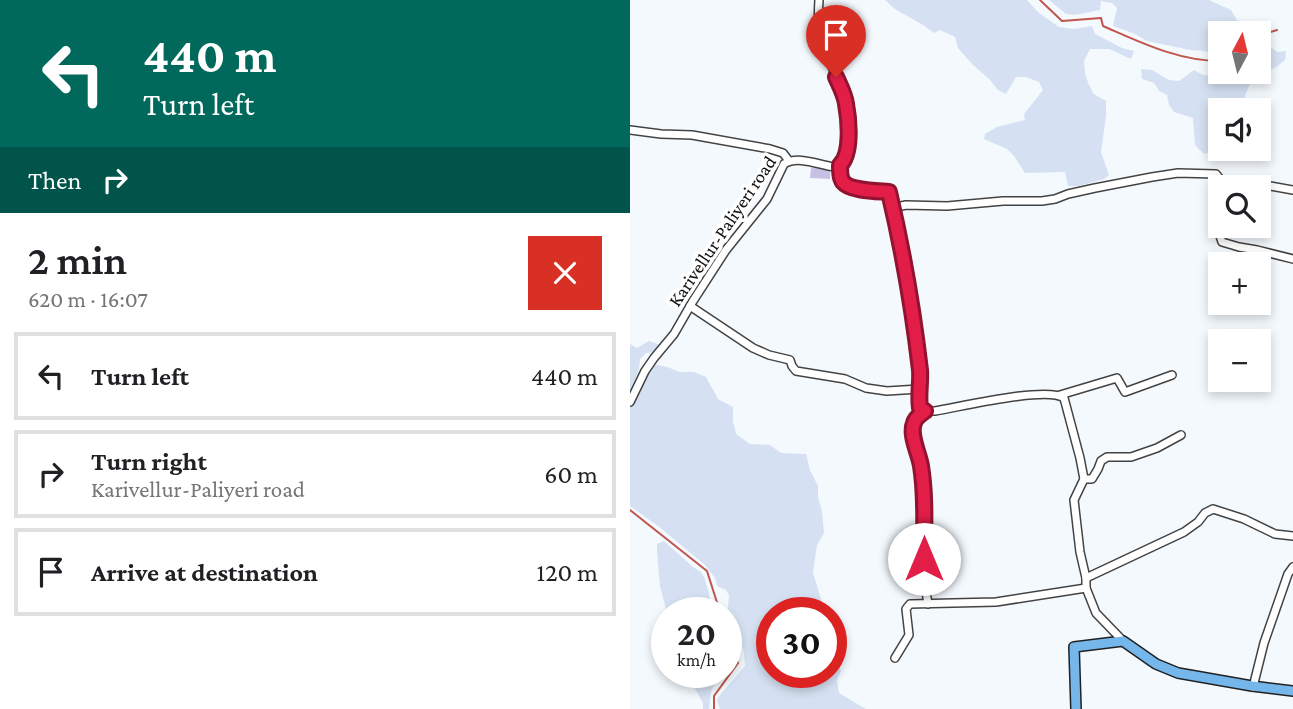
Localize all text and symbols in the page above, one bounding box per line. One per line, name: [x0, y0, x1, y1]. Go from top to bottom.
pin: [806, 5, 866, 77]
icon: arrive: [817, 16, 855, 54]
north arrow: [1208, 21, 1270, 84]
map controls: [1208, 21, 1271, 392]
icon: left: [28, 28, 119, 119]
text: 440 m: [143, 28, 277, 83]
text: Turn left: [143, 86, 254, 122]
button: sound: [1208, 98, 1271, 161]
street label: Karivellur-Paliyeri road: [664, 152, 780, 310]
icon: right: [96, 161, 134, 199]
text: Then: [28, 166, 82, 195]
button: search: [1208, 175, 1271, 238]
text: 2 min: [28, 236, 127, 283]
button: close: [528, 236, 602, 310]
button: +: [1208, 252, 1271, 315]
text: 620 m · 16:07: [28, 286, 148, 312]
button: −: [1208, 329, 1271, 392]
icon: left: [32, 357, 70, 395]
text: Turn left: [91, 362, 189, 391]
text: 440 m: [531, 362, 598, 391]
text: Turn right: [91, 447, 207, 476]
icon: right: [32, 455, 70, 493]
text: 60 m: [544, 460, 598, 489]
text: Karivellur-Paliyeri road: [91, 476, 305, 502]
position arrow: [887, 522, 961, 596]
icon: arrive: [32, 553, 70, 591]
text: Arrive at destination: [91, 558, 318, 587]
text: 120 m: [537, 558, 598, 587]
speed limit sign: 30: [756, 597, 847, 688]
text: 20: [677, 614, 716, 653]
text: km/h: [677, 650, 716, 670]

